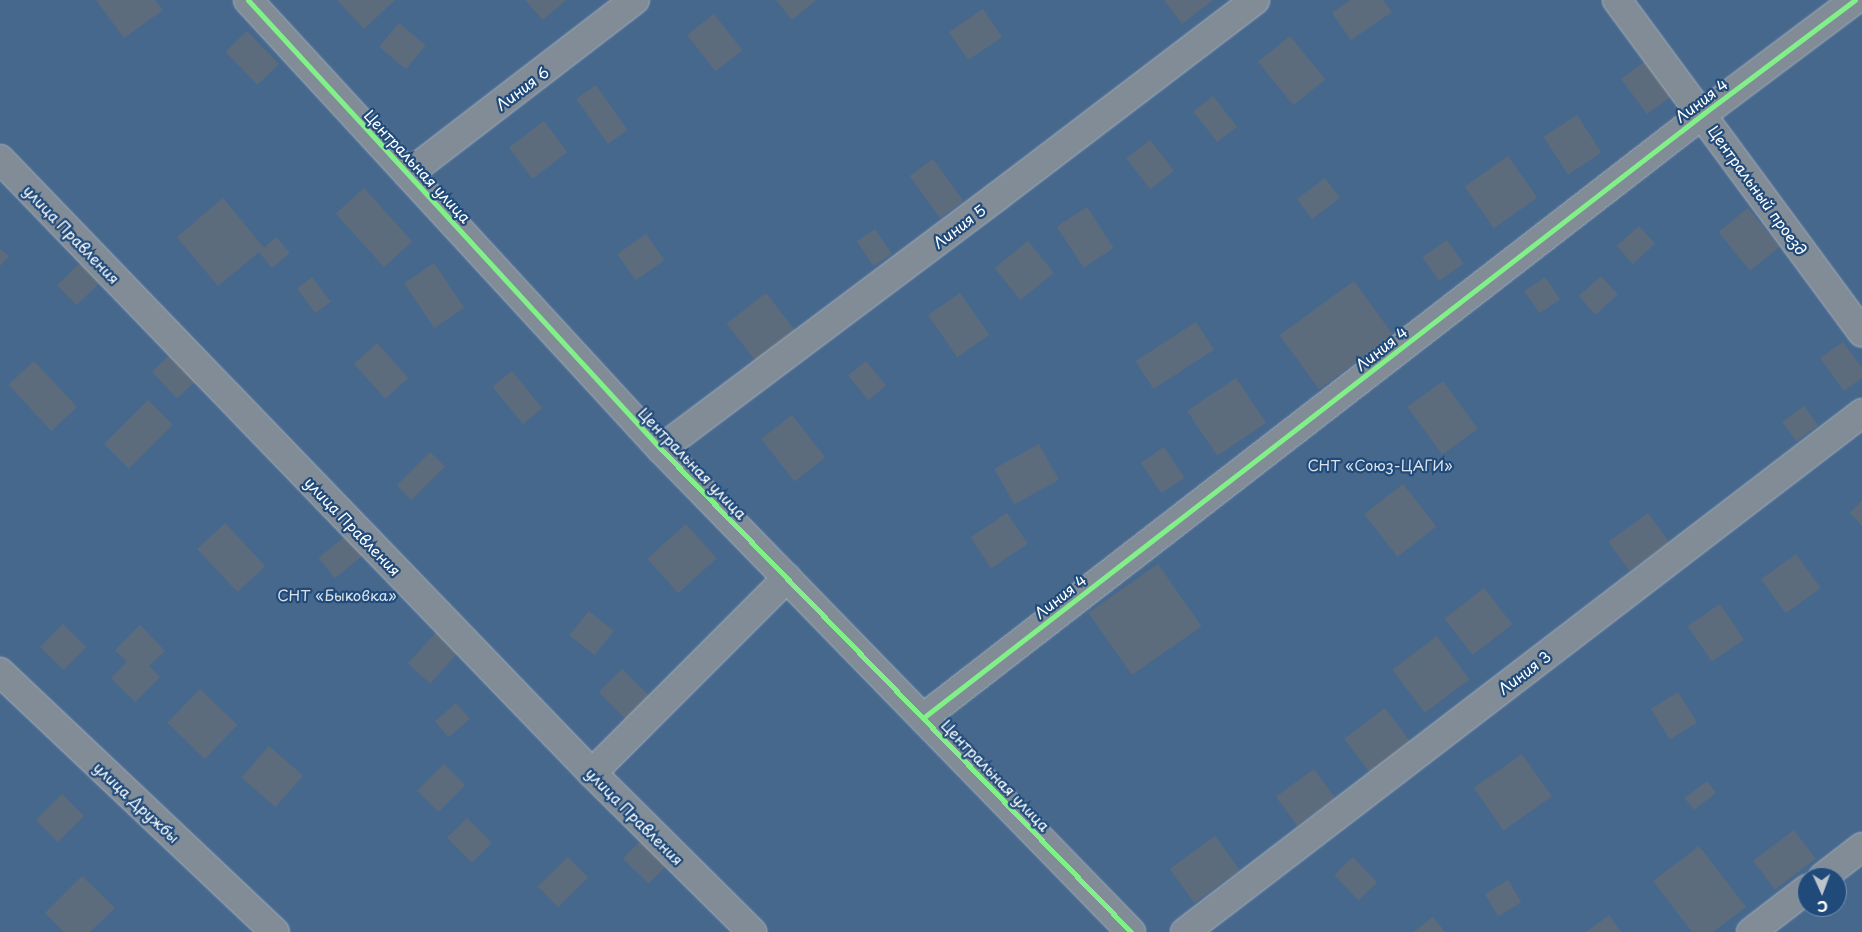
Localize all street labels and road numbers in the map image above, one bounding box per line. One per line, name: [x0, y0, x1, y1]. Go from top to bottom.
street label: Линия 6: [492, 62, 552, 114]
street label: Линия 4: [1671, 74, 1731, 126]
street label: Центральная улица: [361, 106, 475, 226]
street label: Центральный проезд: [1705, 122, 1811, 258]
street label: улица Правления: [20, 181, 124, 287]
street label: Линия 5: [929, 201, 989, 251]
street label: Линия 4: [1351, 322, 1411, 374]
street label: Центральная улица: [635, 403, 751, 523]
street label: улица Правления: [301, 473, 405, 579]
street label: Линия 4: [1030, 570, 1090, 622]
street label: Линия 3: [1494, 646, 1554, 698]
street label: Центральная улица: [938, 715, 1054, 835]
street label: улица Дружбы: [90, 758, 184, 846]
street label: улица Правления: [582, 763, 688, 869]

